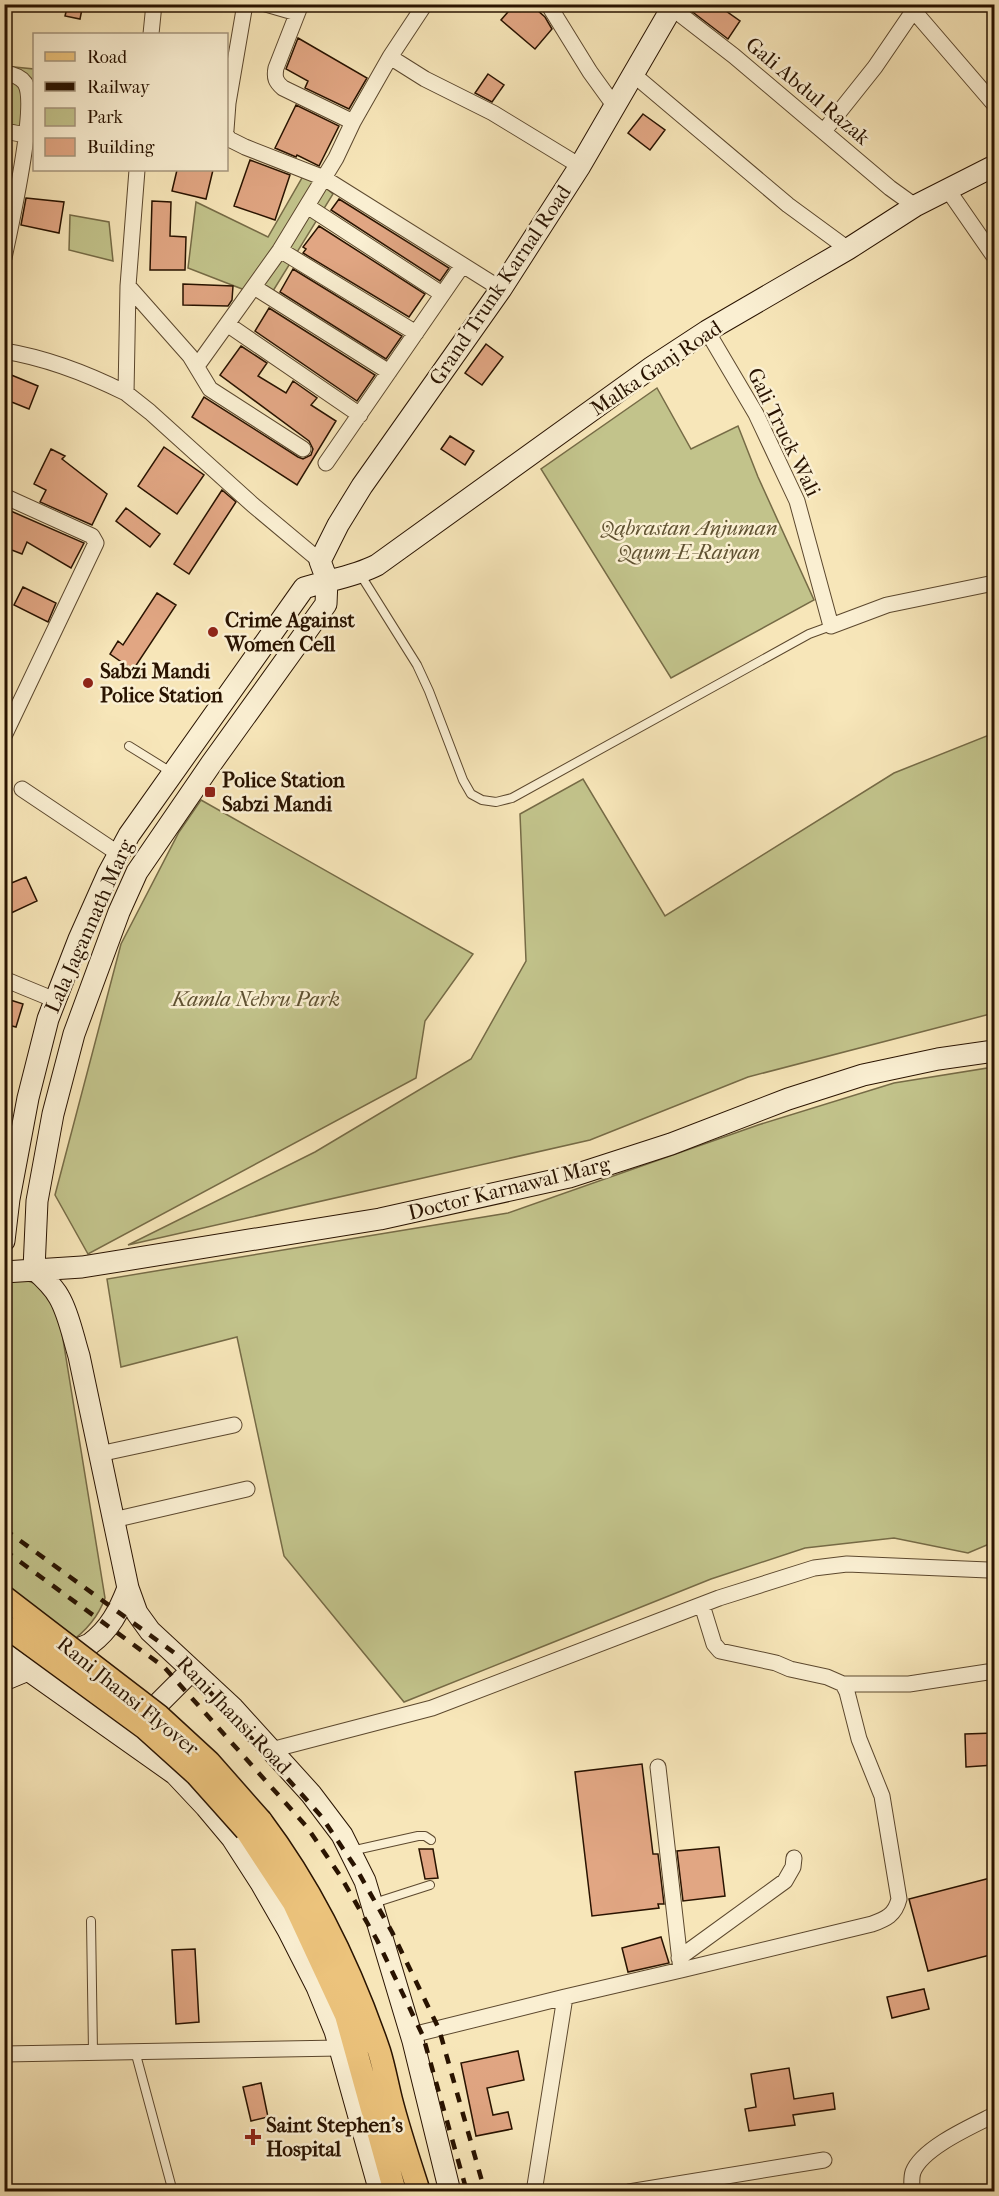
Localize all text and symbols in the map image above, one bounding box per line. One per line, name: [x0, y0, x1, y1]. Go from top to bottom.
street label: Gali Abdul Razak: [741, 32, 875, 150]
legend: [33, 33, 228, 171]
text: Road: [87, 47, 127, 68]
text: Railway: [87, 77, 151, 98]
text: Park: [87, 107, 124, 128]
text: Building: [87, 137, 155, 158]
street label: Grand Trunk Karnal Road: [424, 180, 576, 389]
street label: Malka Ganj Road: [586, 315, 727, 421]
street label: Gali Truck Wali: [743, 364, 825, 500]
park label: Qabrastan Anjuman Qaum-E-Raiyan: [599, 516, 778, 565]
place label: Crime Against Women Cell: [224, 608, 355, 656]
marker: Crime Against Women Cell: [206, 625, 220, 639]
place label: Sabzi Mandi Police Station: [100, 659, 224, 707]
marker: Sabzi Mandi Police Station: [81, 676, 95, 690]
place label: Police Station Sabzi Mandi: [222, 768, 346, 816]
marker: Police Station Sabzi Mandi: [203, 785, 217, 799]
street label: Lala Jagannath Marg: [40, 835, 138, 1016]
park label: Kamla Nehru Park: [170, 987, 340, 1011]
street label: Doctor Karnawal Marg: [405, 1151, 613, 1225]
street label: Rani Jhansi Flyover: [52, 1631, 204, 1761]
street label: Rani Jhansi Road: [172, 1651, 297, 1779]
place label: Saint Stephen's Hospital: [266, 2113, 403, 2161]
marker: Saint Stephen's Hospital: [244, 2128, 262, 2146]

